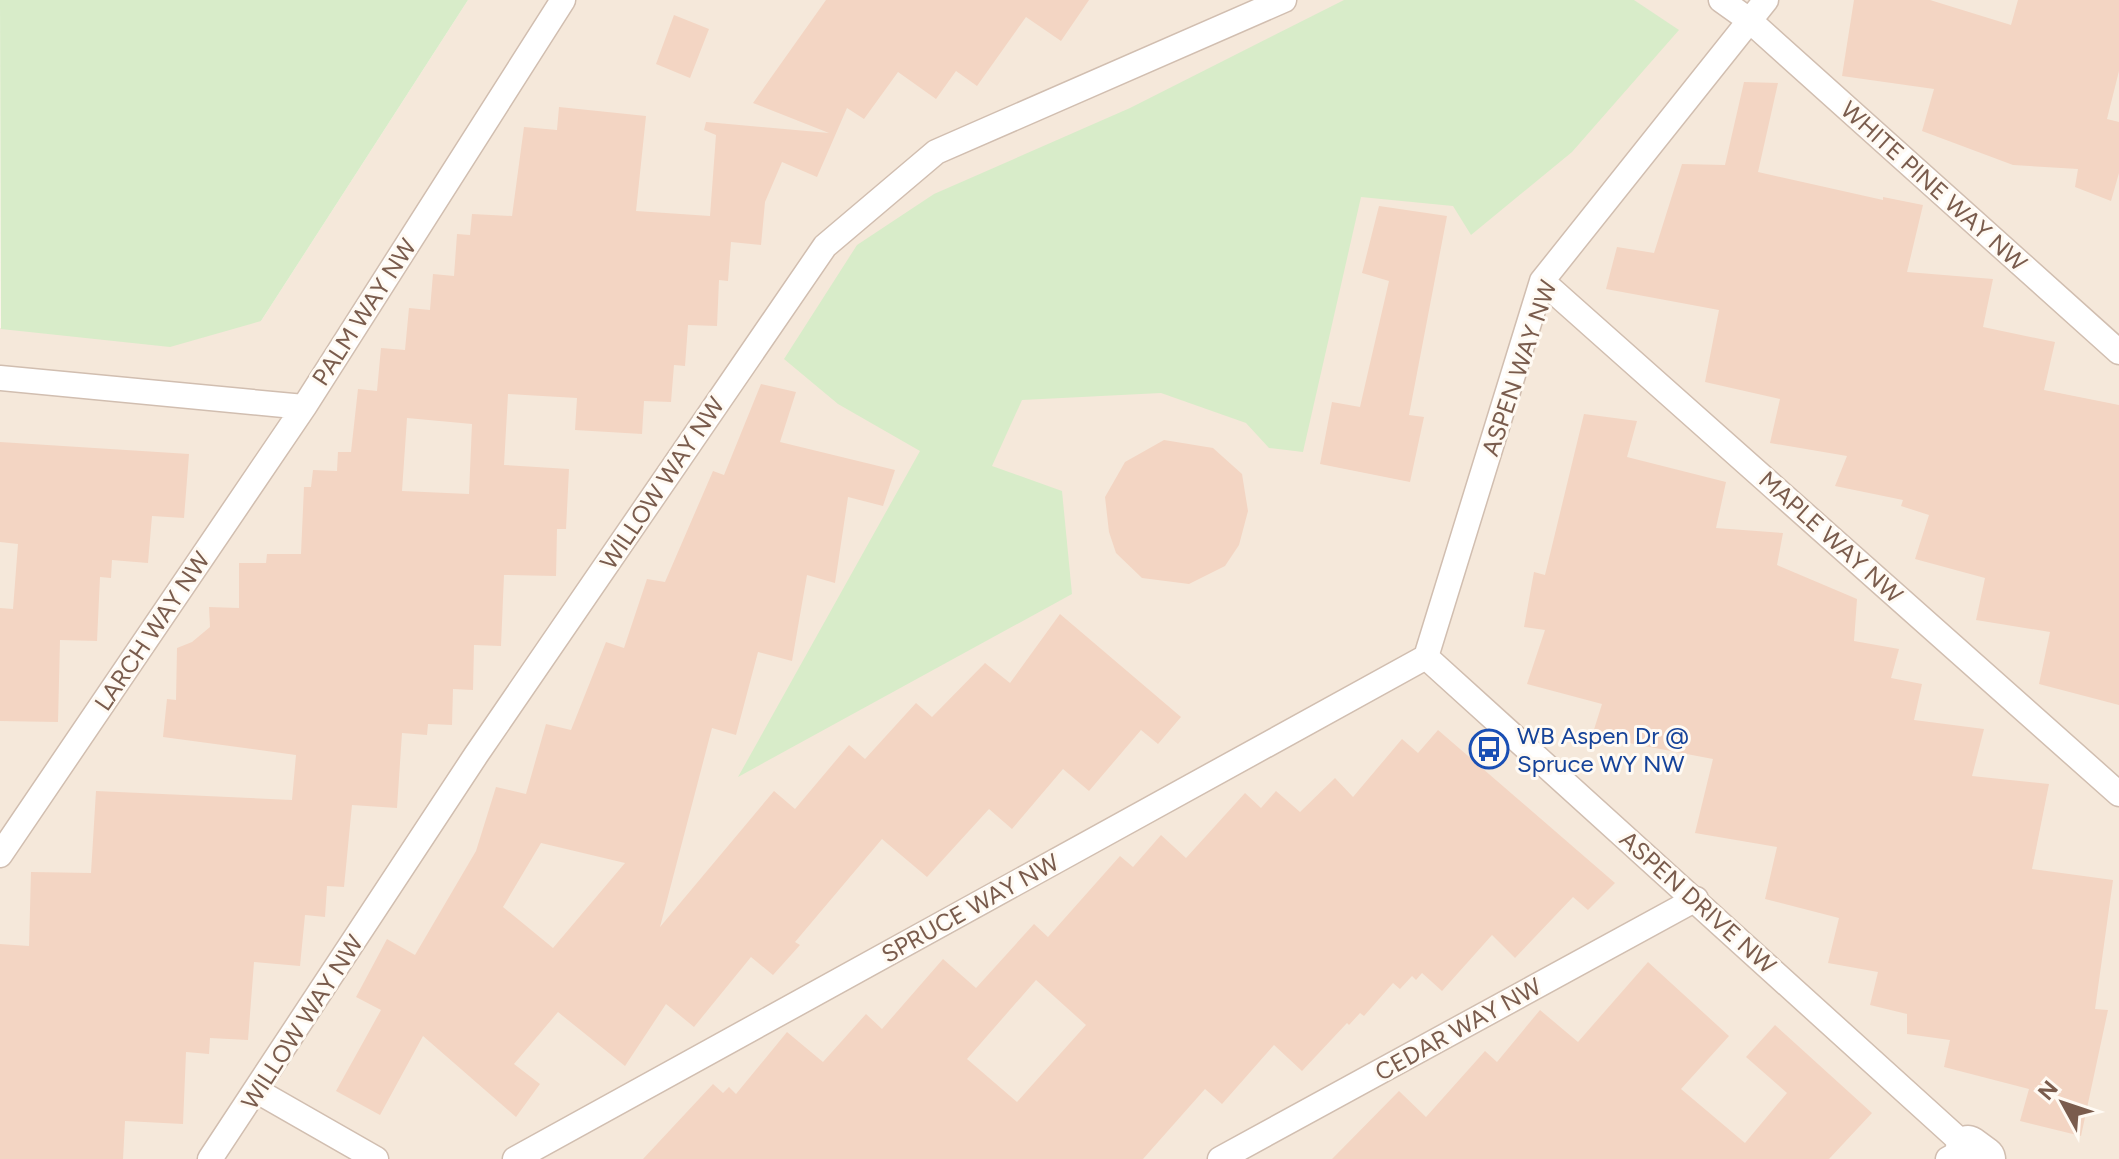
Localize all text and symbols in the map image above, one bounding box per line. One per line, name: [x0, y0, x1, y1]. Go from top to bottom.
street label: WHITE PINE WAY NW: [1835, 95, 2033, 277]
street label: PALM WAY NW: [306, 233, 422, 391]
street label: ASPEN WAY NW: [1475, 276, 1563, 460]
street label: WILLOW WAY NW: [594, 391, 730, 575]
street label: MAPLE WAY NW: [1753, 465, 1909, 609]
street label: LARCH WAY NW: [88, 546, 216, 716]
place label: WB Aspen Dr @ Spruce WY NW: [1517, 721, 1689, 778]
bus stop icon: WB Aspen Dr @ Spruce WY NW: [1468, 728, 1510, 770]
street label: ASPEN DRIVE NW: [1614, 824, 1782, 980]
street label: SPRUCE WAY NW: [876, 847, 1064, 969]
street label: WILLOW WAY NW: [235, 930, 369, 1114]
street label: CEDAR WAY NW: [1370, 971, 1546, 1087]
north arrow: [2023, 1063, 2103, 1143]
text: N: [2032, 1075, 2064, 1106]

